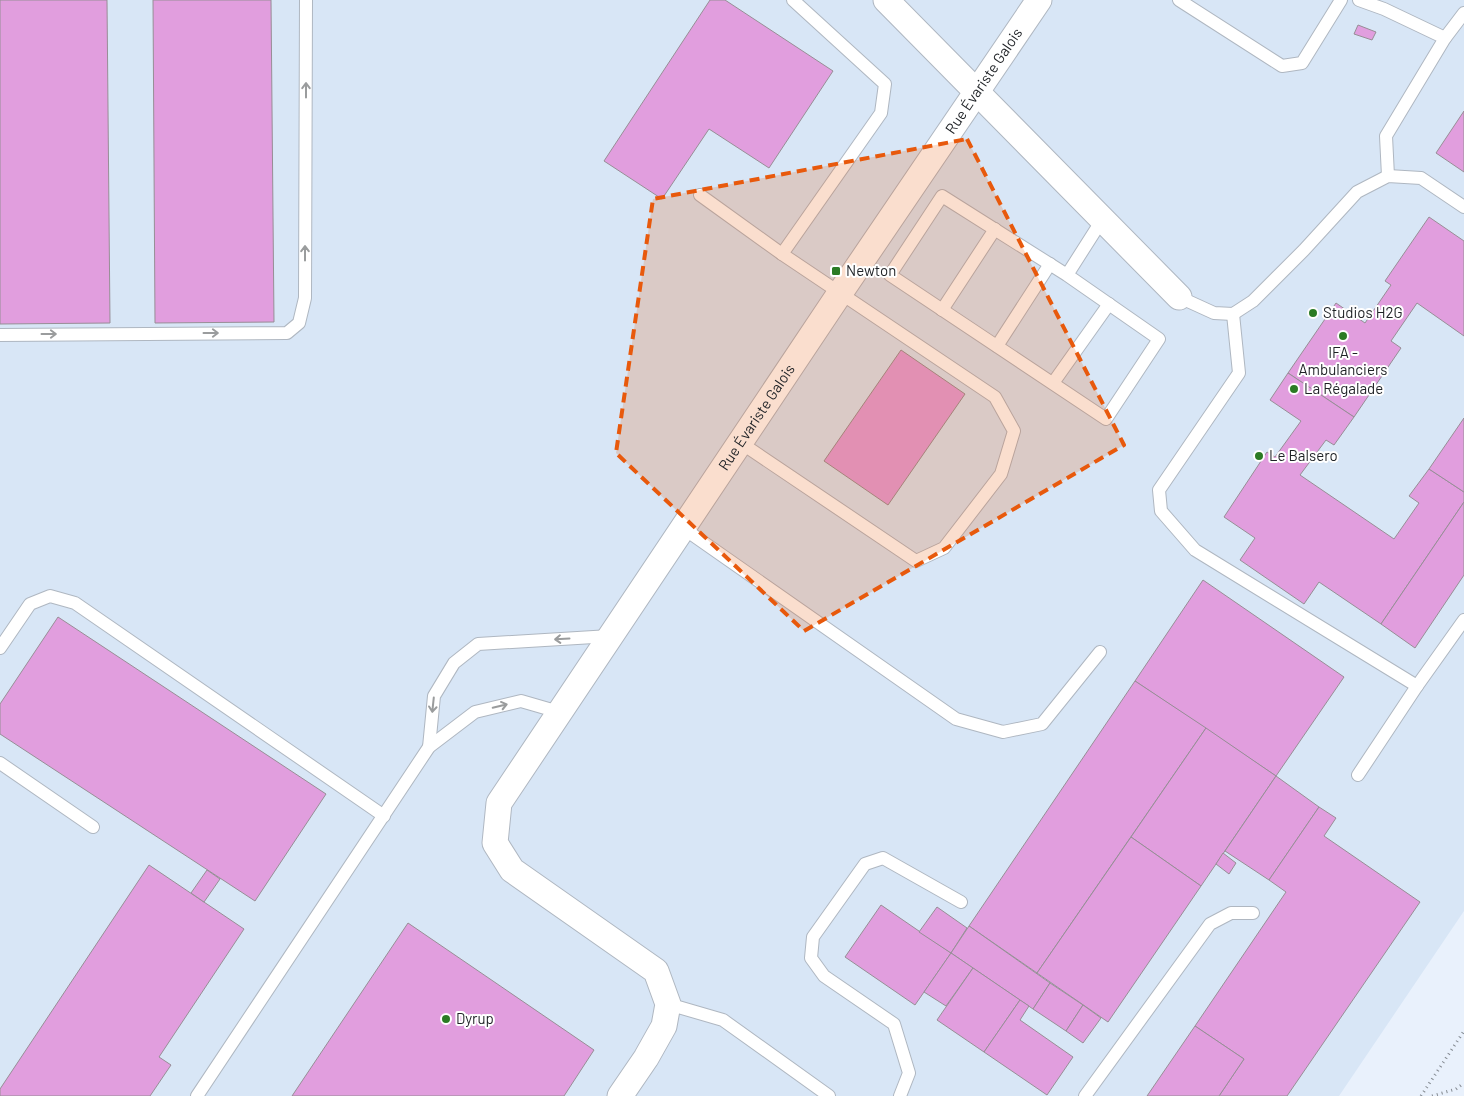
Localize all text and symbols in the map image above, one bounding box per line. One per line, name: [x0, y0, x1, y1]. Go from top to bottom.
street label: Rue Évariste Galois: [941, 24, 1025, 137]
one-way arrow: [301, 82, 311, 98]
one-way arrow: [300, 245, 310, 261]
place label: Newton: [846, 261, 896, 279]
marker: Newton: [830, 265, 842, 277]
place label: Studios H2G: [1323, 303, 1403, 321]
marker: Studios H2G: [1307, 307, 1319, 319]
one-way arrow: [202, 328, 219, 338]
one-way arrow: [40, 329, 56, 339]
marker: IFA - Ambulanciers: [1337, 330, 1349, 342]
place label: IFA - Ambulanciers: [1298, 343, 1388, 378]
street label: Rue Évariste Galois: [714, 360, 798, 474]
place label: La Régalade: [1304, 379, 1383, 397]
marker: La Régalade: [1288, 383, 1300, 395]
place label: Le Balsero: [1269, 446, 1338, 464]
marker: Le Balsero: [1253, 450, 1265, 462]
one-way arrow: [554, 634, 570, 643]
one-way arrow: [429, 697, 438, 713]
one-way arrow: [491, 701, 507, 710]
place label: Dyrup: [456, 1009, 494, 1027]
marker: Dyrup: [440, 1013, 452, 1025]

